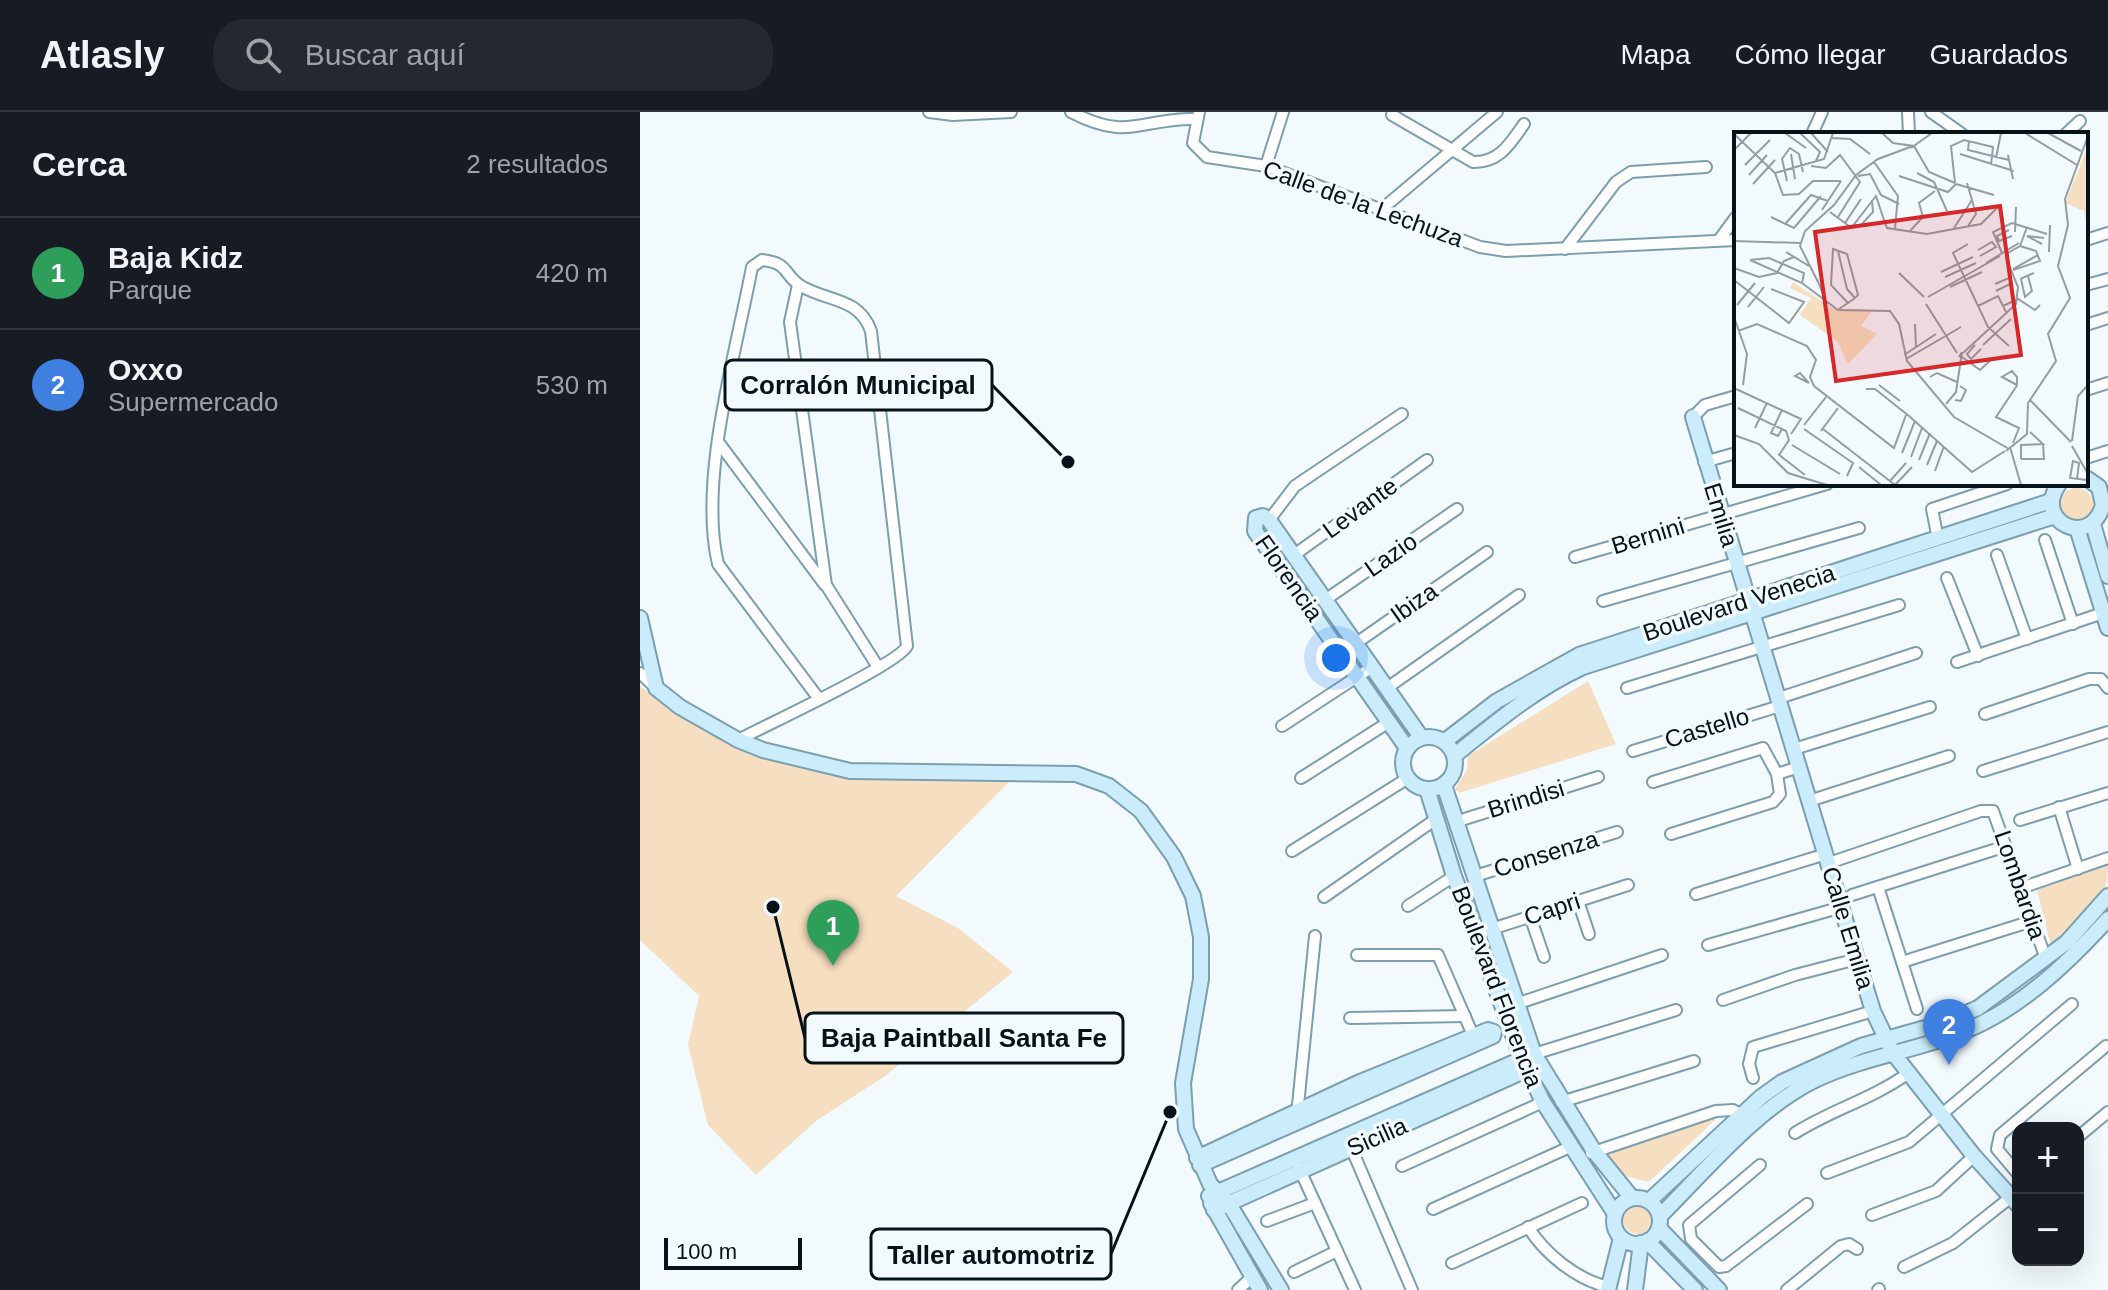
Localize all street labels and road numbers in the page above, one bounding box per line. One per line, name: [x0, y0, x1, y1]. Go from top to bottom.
street label: Calle de la Lechuza: [1260, 155, 1467, 252]
street label: Levante: [1317, 472, 1402, 544]
street label: Emilia: [1699, 480, 1744, 551]
street label: Bernini: [1608, 512, 1688, 559]
street label: Lazio: [1359, 527, 1422, 582]
street label: Florencia: [1250, 530, 1329, 626]
street label: Boulevard Venecia: [1639, 559, 1839, 646]
street label: Ibiza: [1385, 577, 1443, 628]
street label: Castello: [1661, 702, 1752, 753]
street label: Brindisi: [1484, 774, 1567, 823]
street label: Consenza: [1490, 825, 1602, 882]
street label: Lombardia: [1989, 827, 2052, 943]
street label: Calle Emilia: [1817, 863, 1880, 993]
street label: Boulevard Florencia: [1447, 882, 1549, 1092]
street label: Capri: [1520, 887, 1583, 930]
street label: Sicilia: [1343, 1111, 1412, 1162]

